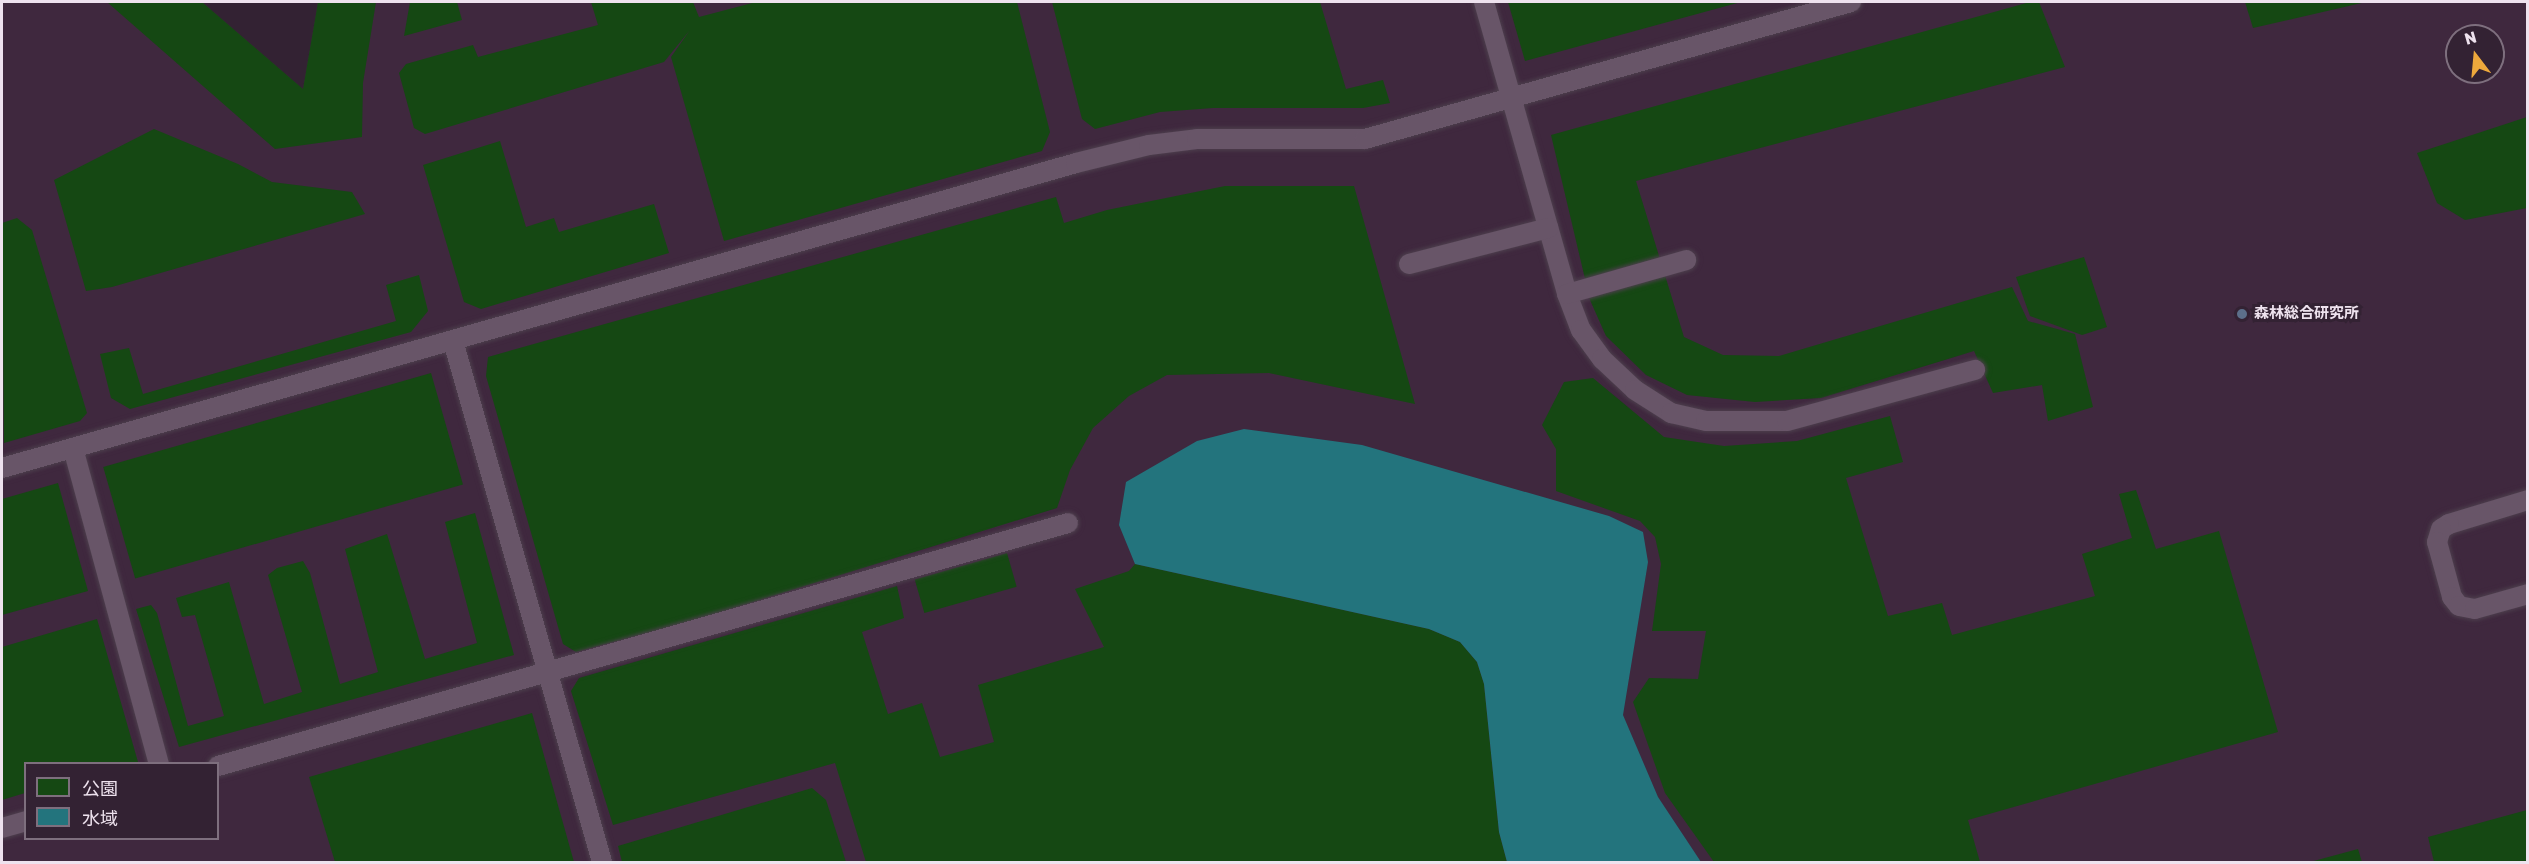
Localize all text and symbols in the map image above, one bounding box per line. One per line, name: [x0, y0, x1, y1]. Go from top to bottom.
north arrow: [2445, 24, 2505, 84]
text: N: [2462, 27, 2479, 49]
place label: 森林総合研究所: [2254, 305, 2359, 323]
marker: 森林総合研究所: [2235, 307, 2249, 321]
legend: [24, 762, 219, 840]
text: 公園: [82, 778, 118, 800]
text: 水域: [82, 808, 118, 830]

